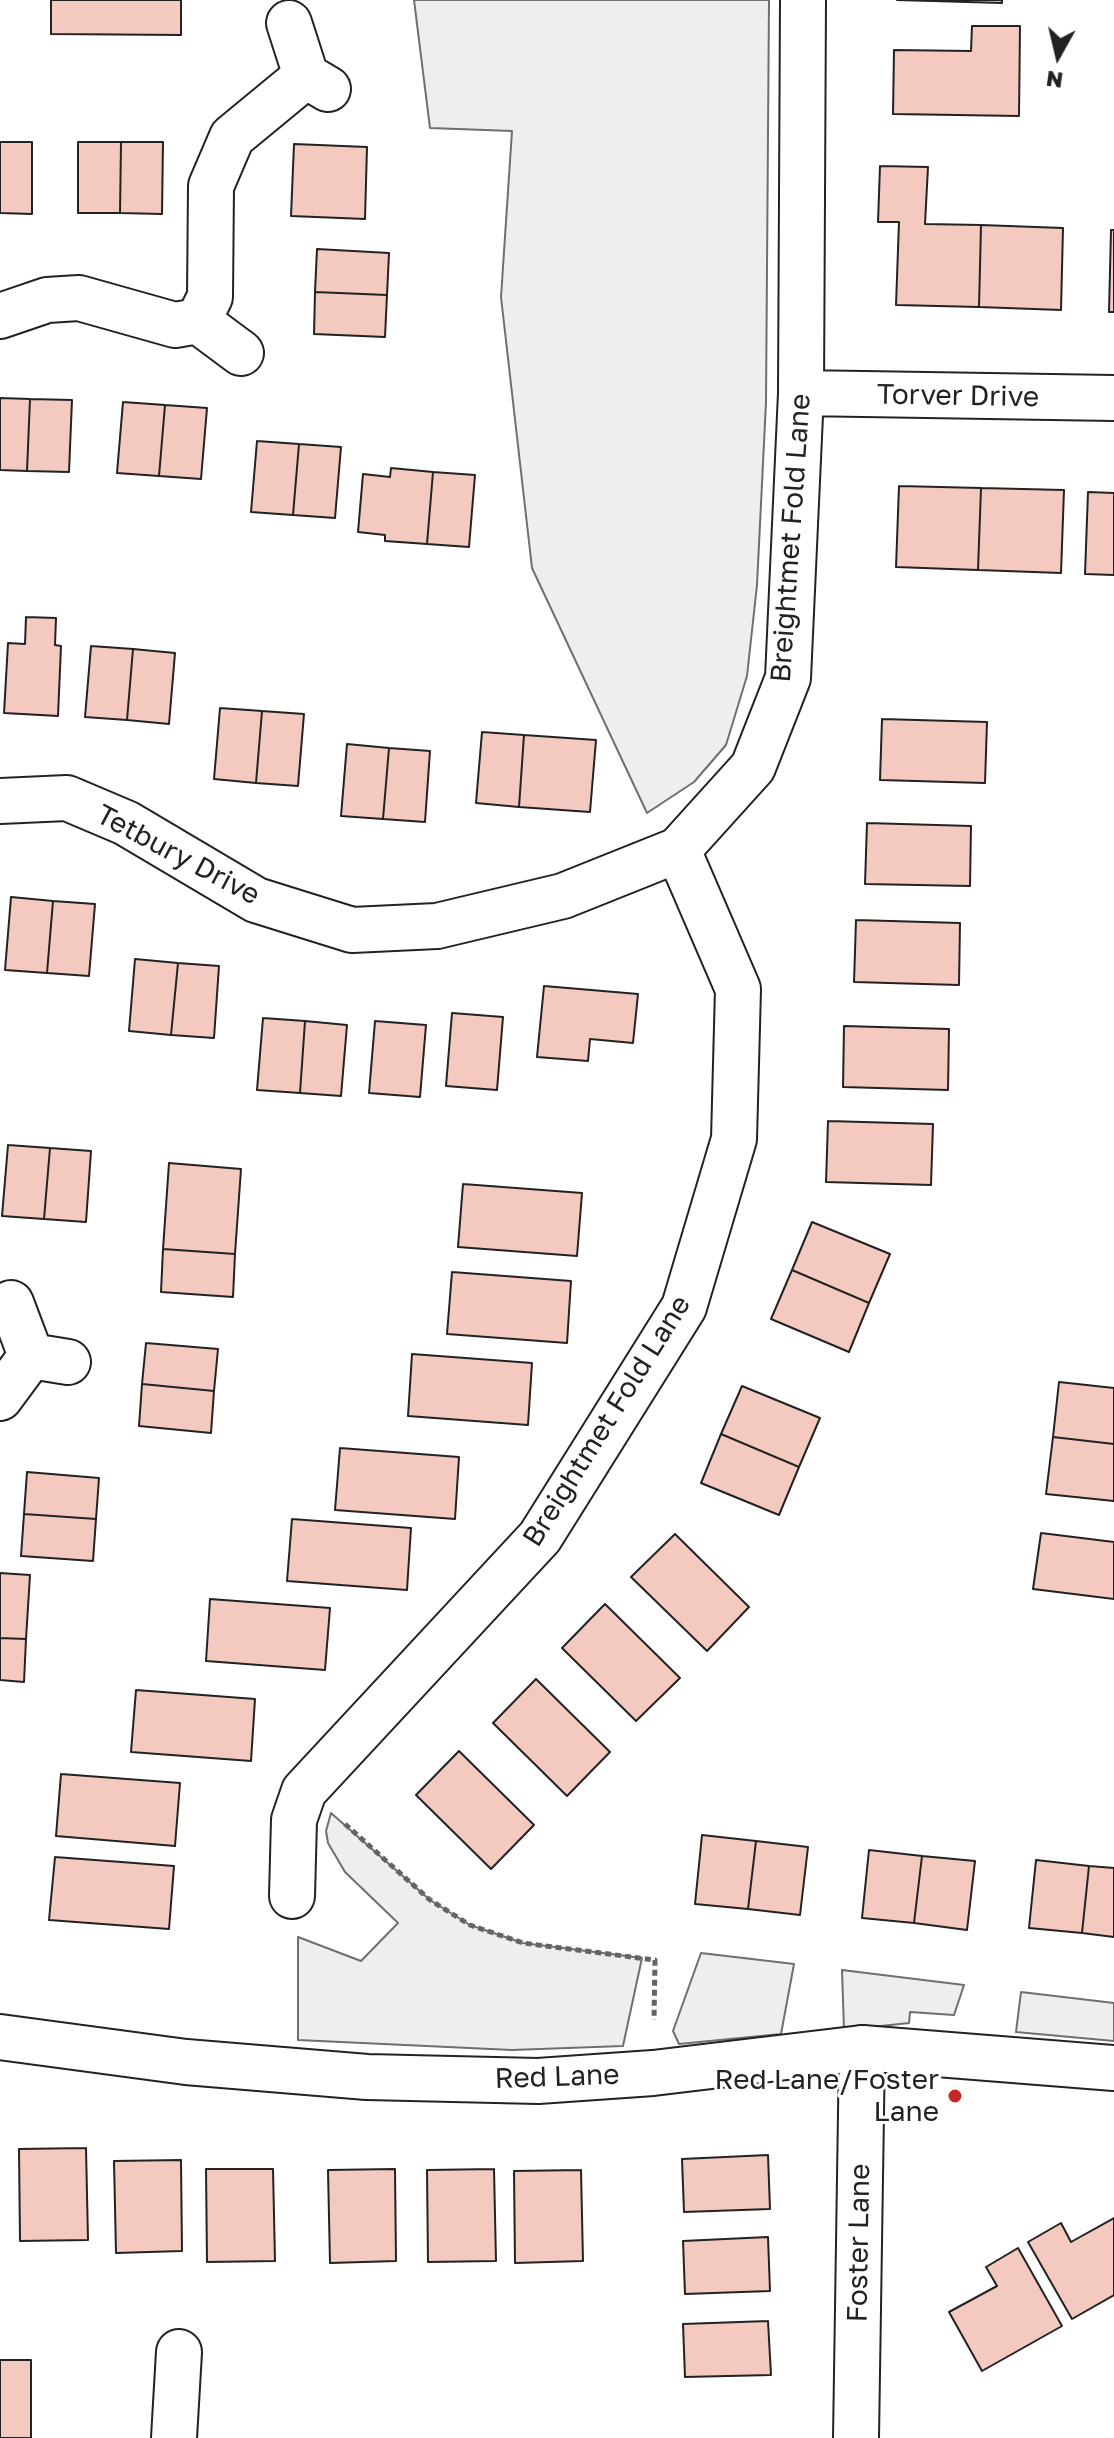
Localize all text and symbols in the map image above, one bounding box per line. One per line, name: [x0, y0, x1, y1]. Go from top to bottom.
north arrow: [1018, 16, 1098, 96]
text: N: [1044, 66, 1065, 95]
street label: Torver Drive: [877, 378, 1039, 414]
street label: Breightmet Fold Lane: [764, 393, 818, 683]
street label: Tetbury Drive: [91, 798, 265, 912]
street label: Breightmet Fold Lane: [516, 1289, 698, 1553]
street label: Red Lane: [494, 2058, 620, 2096]
place label: Red Lane/Foster Lane: [714, 2063, 939, 2129]
marker: Red Lane/Foster Lane: [946, 2087, 964, 2105]
street label: Foster Lane: [841, 2163, 877, 2323]

